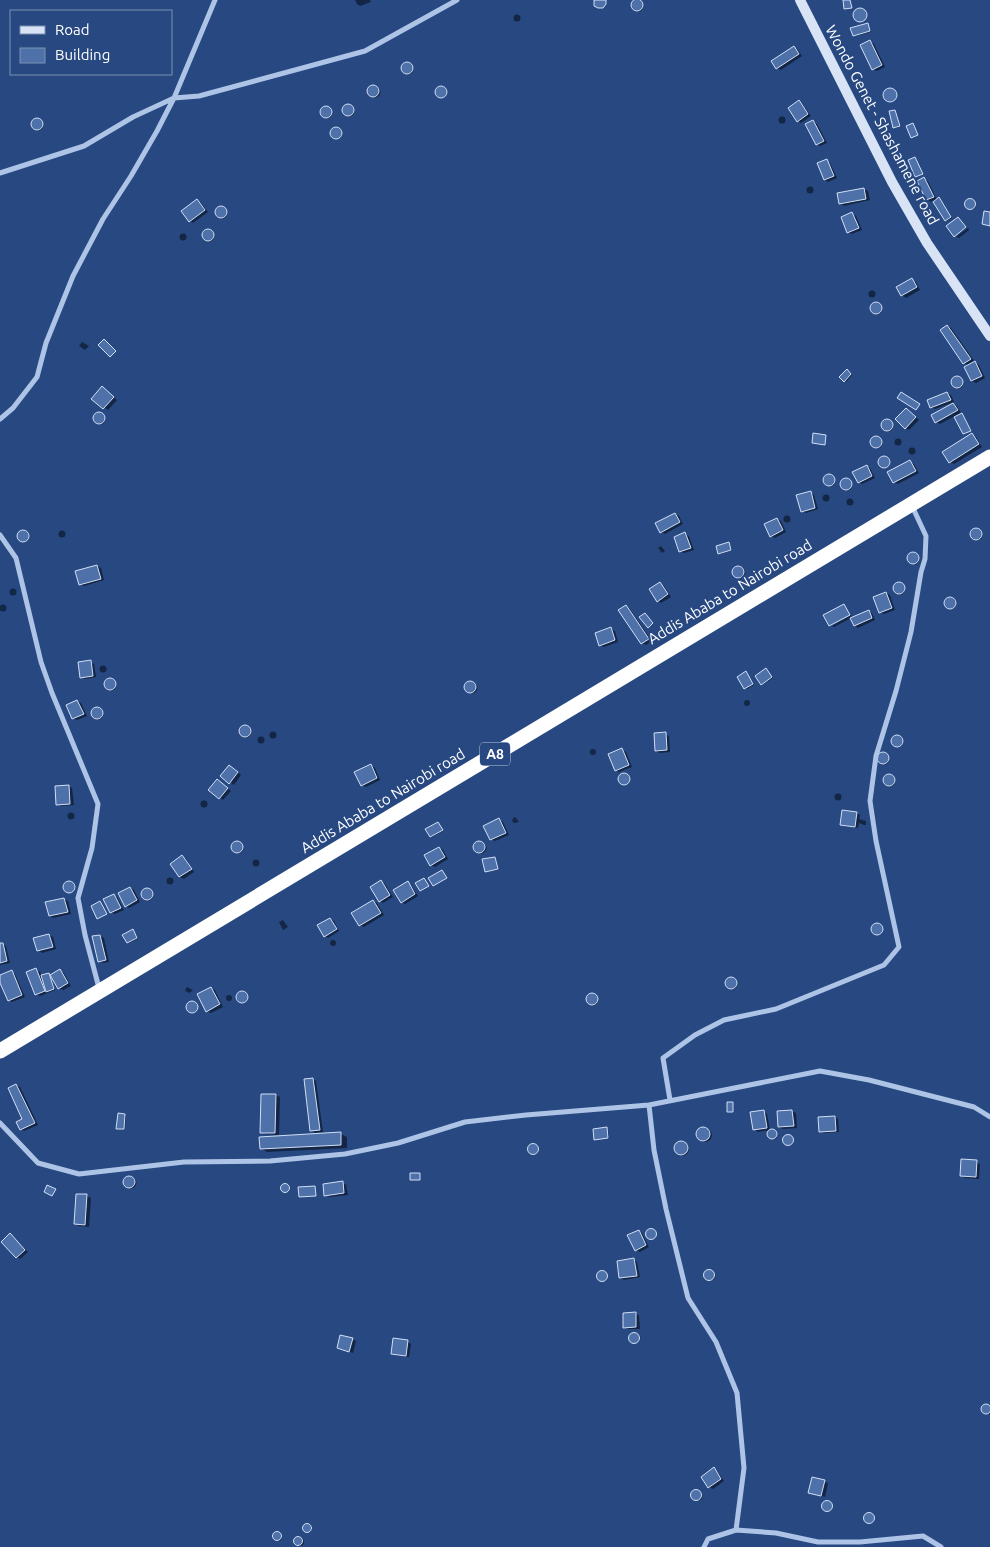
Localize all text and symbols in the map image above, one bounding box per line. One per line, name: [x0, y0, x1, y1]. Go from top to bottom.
legend: [10, 10, 172, 75]
text: Road: [55, 21, 90, 38]
street label: Wondo Genet - Shashamene road: [822, 22, 942, 227]
text: Building: [55, 46, 110, 63]
street label: Addis Ababa to Nairobi road: [645, 536, 815, 647]
road number: A8: [480, 742, 510, 766]
street label: Addis Ababa to Nairobi road: [298, 745, 468, 856]

